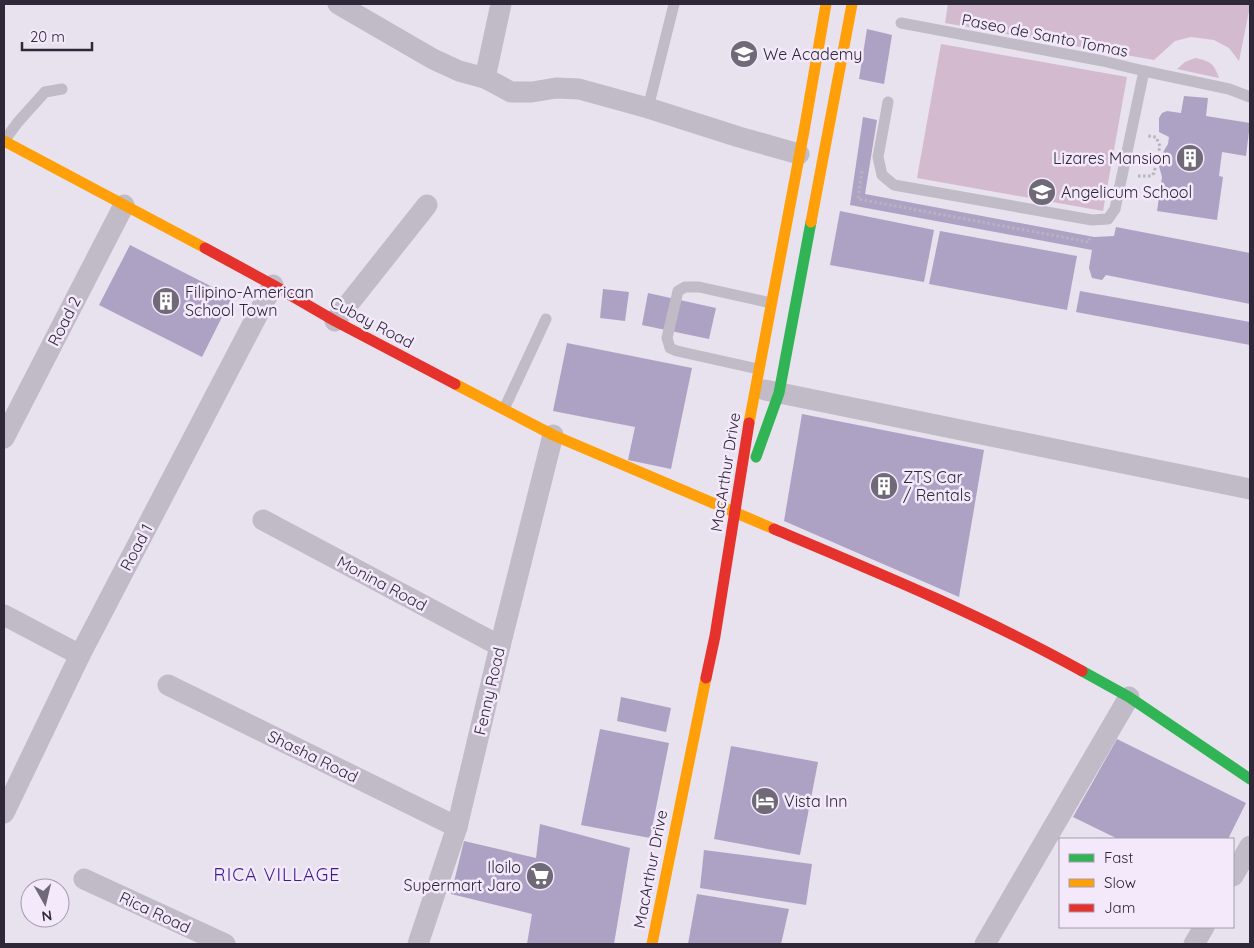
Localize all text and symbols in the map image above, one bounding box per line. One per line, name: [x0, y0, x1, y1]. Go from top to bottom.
street label: Paseo de Santo Tomas: [960, 9, 1130, 61]
scale bar: [22, 20, 92, 52]
text: 20 m: [30, 27, 65, 46]
school or university icon: We Academy: [729, 39, 759, 69]
place label: We Academy: [763, 44, 862, 64]
building icon: Lizares Mansion: [1175, 143, 1205, 173]
place label: Lizares Mansion: [1053, 148, 1171, 168]
school or university icon: Angelicum School: [1027, 177, 1057, 207]
place label: Angelicum School: [1061, 182, 1192, 202]
place label: Filipino-American School Town: [185, 282, 314, 320]
building icon: Filipino-American School Town: [151, 286, 181, 316]
street label: Cubay Road: [327, 292, 417, 352]
street label: Road 2: [43, 293, 85, 349]
street label: MacArthur Drive: [706, 411, 744, 533]
place label: ZTS Car / Rentals: [903, 467, 971, 505]
building icon: ZTS Car / Rentals: [869, 471, 899, 501]
street label: Road 1: [115, 520, 157, 574]
street label: Monina Road: [334, 551, 430, 615]
street label: Fenny Road: [469, 645, 509, 737]
street label: Shasha Road: [265, 726, 361, 786]
hotel icon: Vista Inn: [750, 786, 780, 816]
place label: Vista Inn: [784, 791, 848, 811]
street label: MacArthur Drive: [629, 808, 671, 930]
legend: [1059, 838, 1234, 928]
text: Fast: [1104, 848, 1133, 867]
place label: Iloilo Supermart Jaro: [403, 857, 521, 895]
supermarket icon: Iloilo Supermart Jaro: [525, 861, 555, 891]
district label: RICA VILLAGE: [214, 863, 340, 886]
text: Slow: [1104, 873, 1136, 892]
north arrow: [20, 878, 70, 928]
street label: Rica Road: [116, 887, 194, 937]
text: Jam: [1104, 898, 1135, 917]
text: N: [40, 906, 53, 926]

